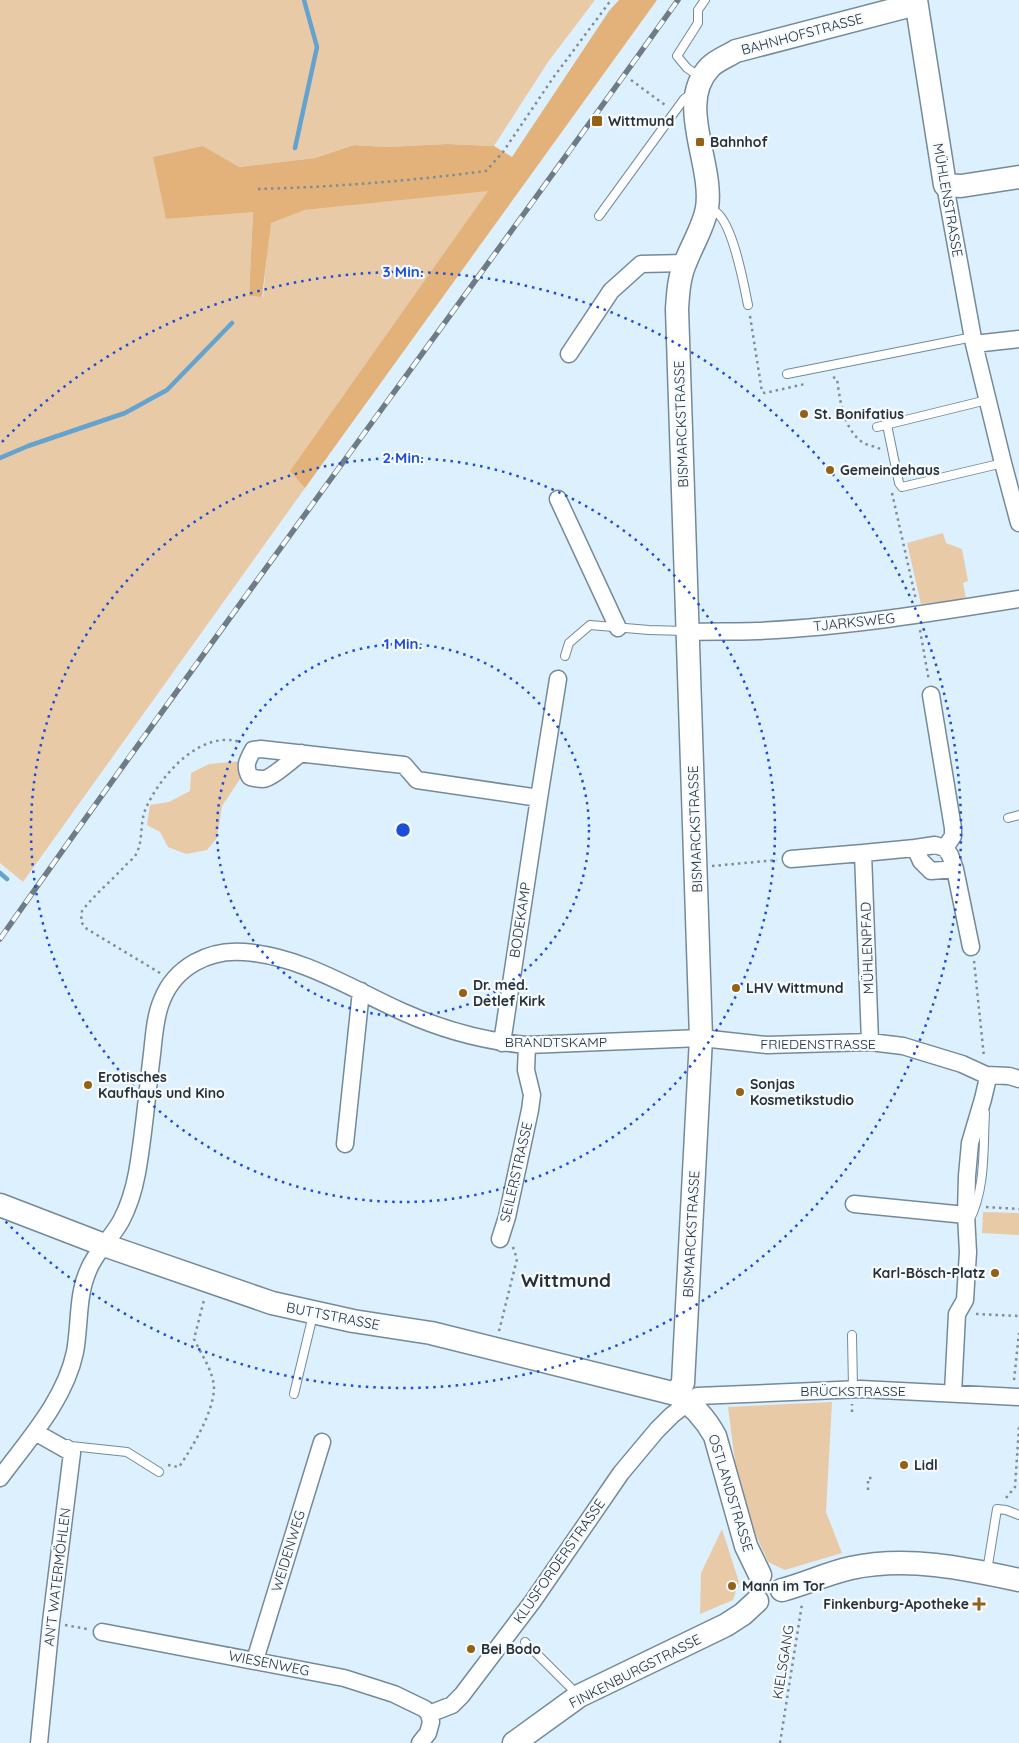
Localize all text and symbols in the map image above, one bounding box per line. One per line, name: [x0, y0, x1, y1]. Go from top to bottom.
street label: BAHNHOFSTRASSE: [739, 9, 865, 59]
place label: Wittmund: [608, 112, 674, 130]
marker: Wittmund: [590, 114, 604, 128]
place label: Bahnhof: [710, 133, 768, 151]
marker: Bahnhof: [694, 136, 706, 148]
street label: MÜHLENSTRASSE: [929, 141, 967, 259]
text: 3 Min.: [383, 262, 423, 281]
street label: BISMARCKSTRASSE: [670, 360, 692, 488]
place label: St. Bonifatius: [814, 405, 904, 423]
marker: St. Bonifatius: [798, 408, 810, 420]
text: 2 Min.: [382, 448, 424, 467]
place label: Gemeindehaus: [840, 461, 940, 479]
marker: Gemeindehaus: [824, 464, 836, 476]
street label: TJARKSWEG: [812, 609, 896, 635]
text: 1 Min.: [384, 634, 422, 653]
street label: BISMARCKSTRASSE: [684, 765, 706, 893]
centre of rings: [394, 821, 412, 839]
street label: BODEKAMP: [505, 881, 535, 959]
street label: MÜHLENPFAD: [856, 902, 878, 994]
place label: Dr. med. Detlef Kirk: [473, 976, 546, 1010]
place label: LHV Wittmund: [746, 979, 844, 997]
marker: LHV Wittmund: [730, 982, 742, 994]
marker: Dr. med. Detlef Kirk: [457, 987, 469, 999]
street label: BRANDTSKAMP: [505, 1033, 607, 1051]
street label: FRIEDENSTRASSE: [760, 1035, 876, 1053]
place label: Erotisches Kaufhaus und Kino: [98, 1068, 225, 1102]
place label: Sonjas Kosmetikstudio: [750, 1075, 854, 1109]
marker: Erotisches Kaufhaus und Kino: [82, 1079, 94, 1091]
marker: Sonjas Kosmetikstudio: [734, 1086, 746, 1098]
street label: SEILERSTRASSE: [496, 1120, 536, 1224]
street label: BISMARCKSTRASSE: [679, 1170, 703, 1298]
place label: Karl-Bösch-Platz: [872, 1264, 985, 1282]
marker: Karl-Bösch-Platz: [989, 1267, 1001, 1279]
district label: Wittmund: [521, 1268, 611, 1292]
street label: BUTTSTRASSE: [285, 1298, 381, 1334]
street label: BRÜCKSTRASSE: [800, 1382, 906, 1400]
street label: OSTLANDSTRASSE: [705, 1432, 757, 1554]
place label: Lidl: [914, 1456, 938, 1474]
marker: Lidl: [898, 1459, 910, 1471]
street label: KLUSFORDERSTRASSE: [509, 1495, 609, 1627]
street label: AN'T WATERMÖHLEN: [40, 1507, 74, 1647]
street label: WEIDENWEG: [267, 1508, 309, 1594]
place label: Mann im Tor: [742, 1577, 825, 1595]
marker: Mann im Tor: [726, 1580, 738, 1592]
place label: Finkenburg-Apotheke: [823, 1595, 969, 1613]
marker: Finkenburg-Apotheke: [973, 1598, 985, 1610]
street label: KIELSGANG: [768, 1624, 798, 1700]
street label: FINKENBURGSTRASSE: [566, 1630, 704, 1712]
place label: Bei Bodo: [481, 1640, 541, 1658]
marker: Bei Bodo: [465, 1643, 477, 1655]
street label: WIESENWEG: [227, 1646, 311, 1680]

